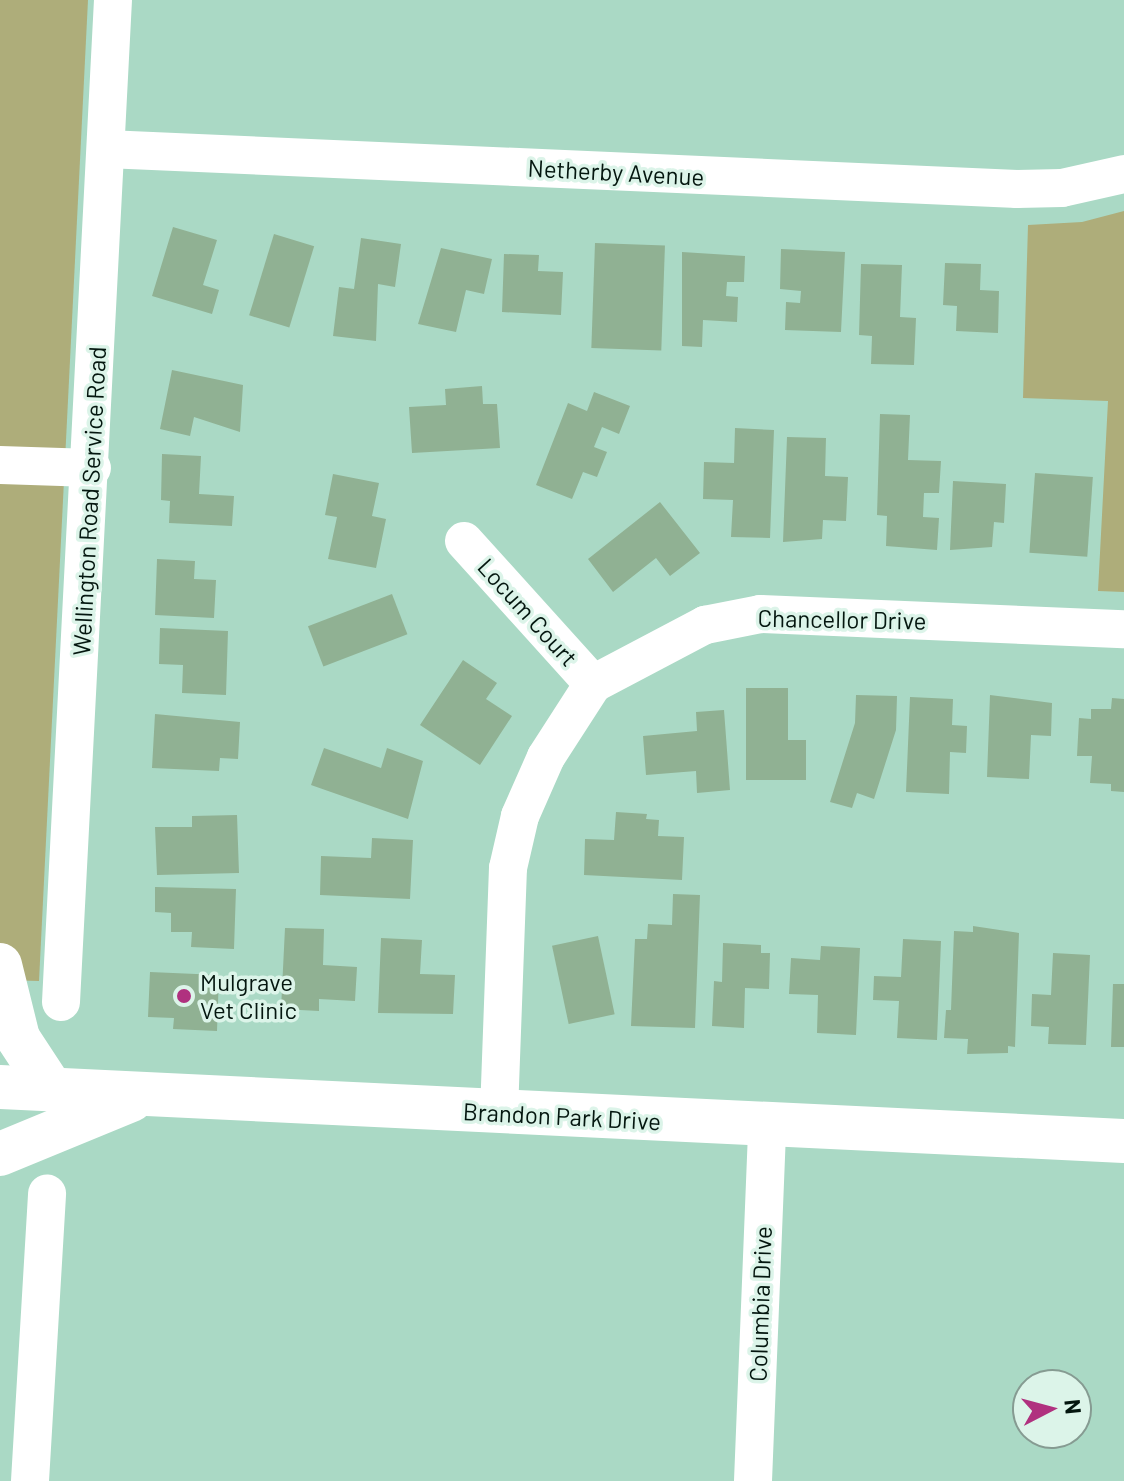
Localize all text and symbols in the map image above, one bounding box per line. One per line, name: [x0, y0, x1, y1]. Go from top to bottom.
street label: Netherby Avenue: [527, 153, 705, 191]
street label: Wellington Road Service Road: [67, 346, 111, 656]
street label: Locum Court: [472, 552, 584, 672]
street label: Chancellor Drive: [757, 603, 927, 635]
place label: Mulgrave Vet Clinic: [200, 968, 297, 1024]
marker: Mulgrave Vet Clinic: [175, 987, 193, 1005]
street label: Brandon Park Drive: [462, 1096, 662, 1136]
street label: Columbia Drive: [743, 1226, 777, 1382]
north arrow: [1012, 1369, 1092, 1449]
text: N: [1060, 1398, 1088, 1415]

